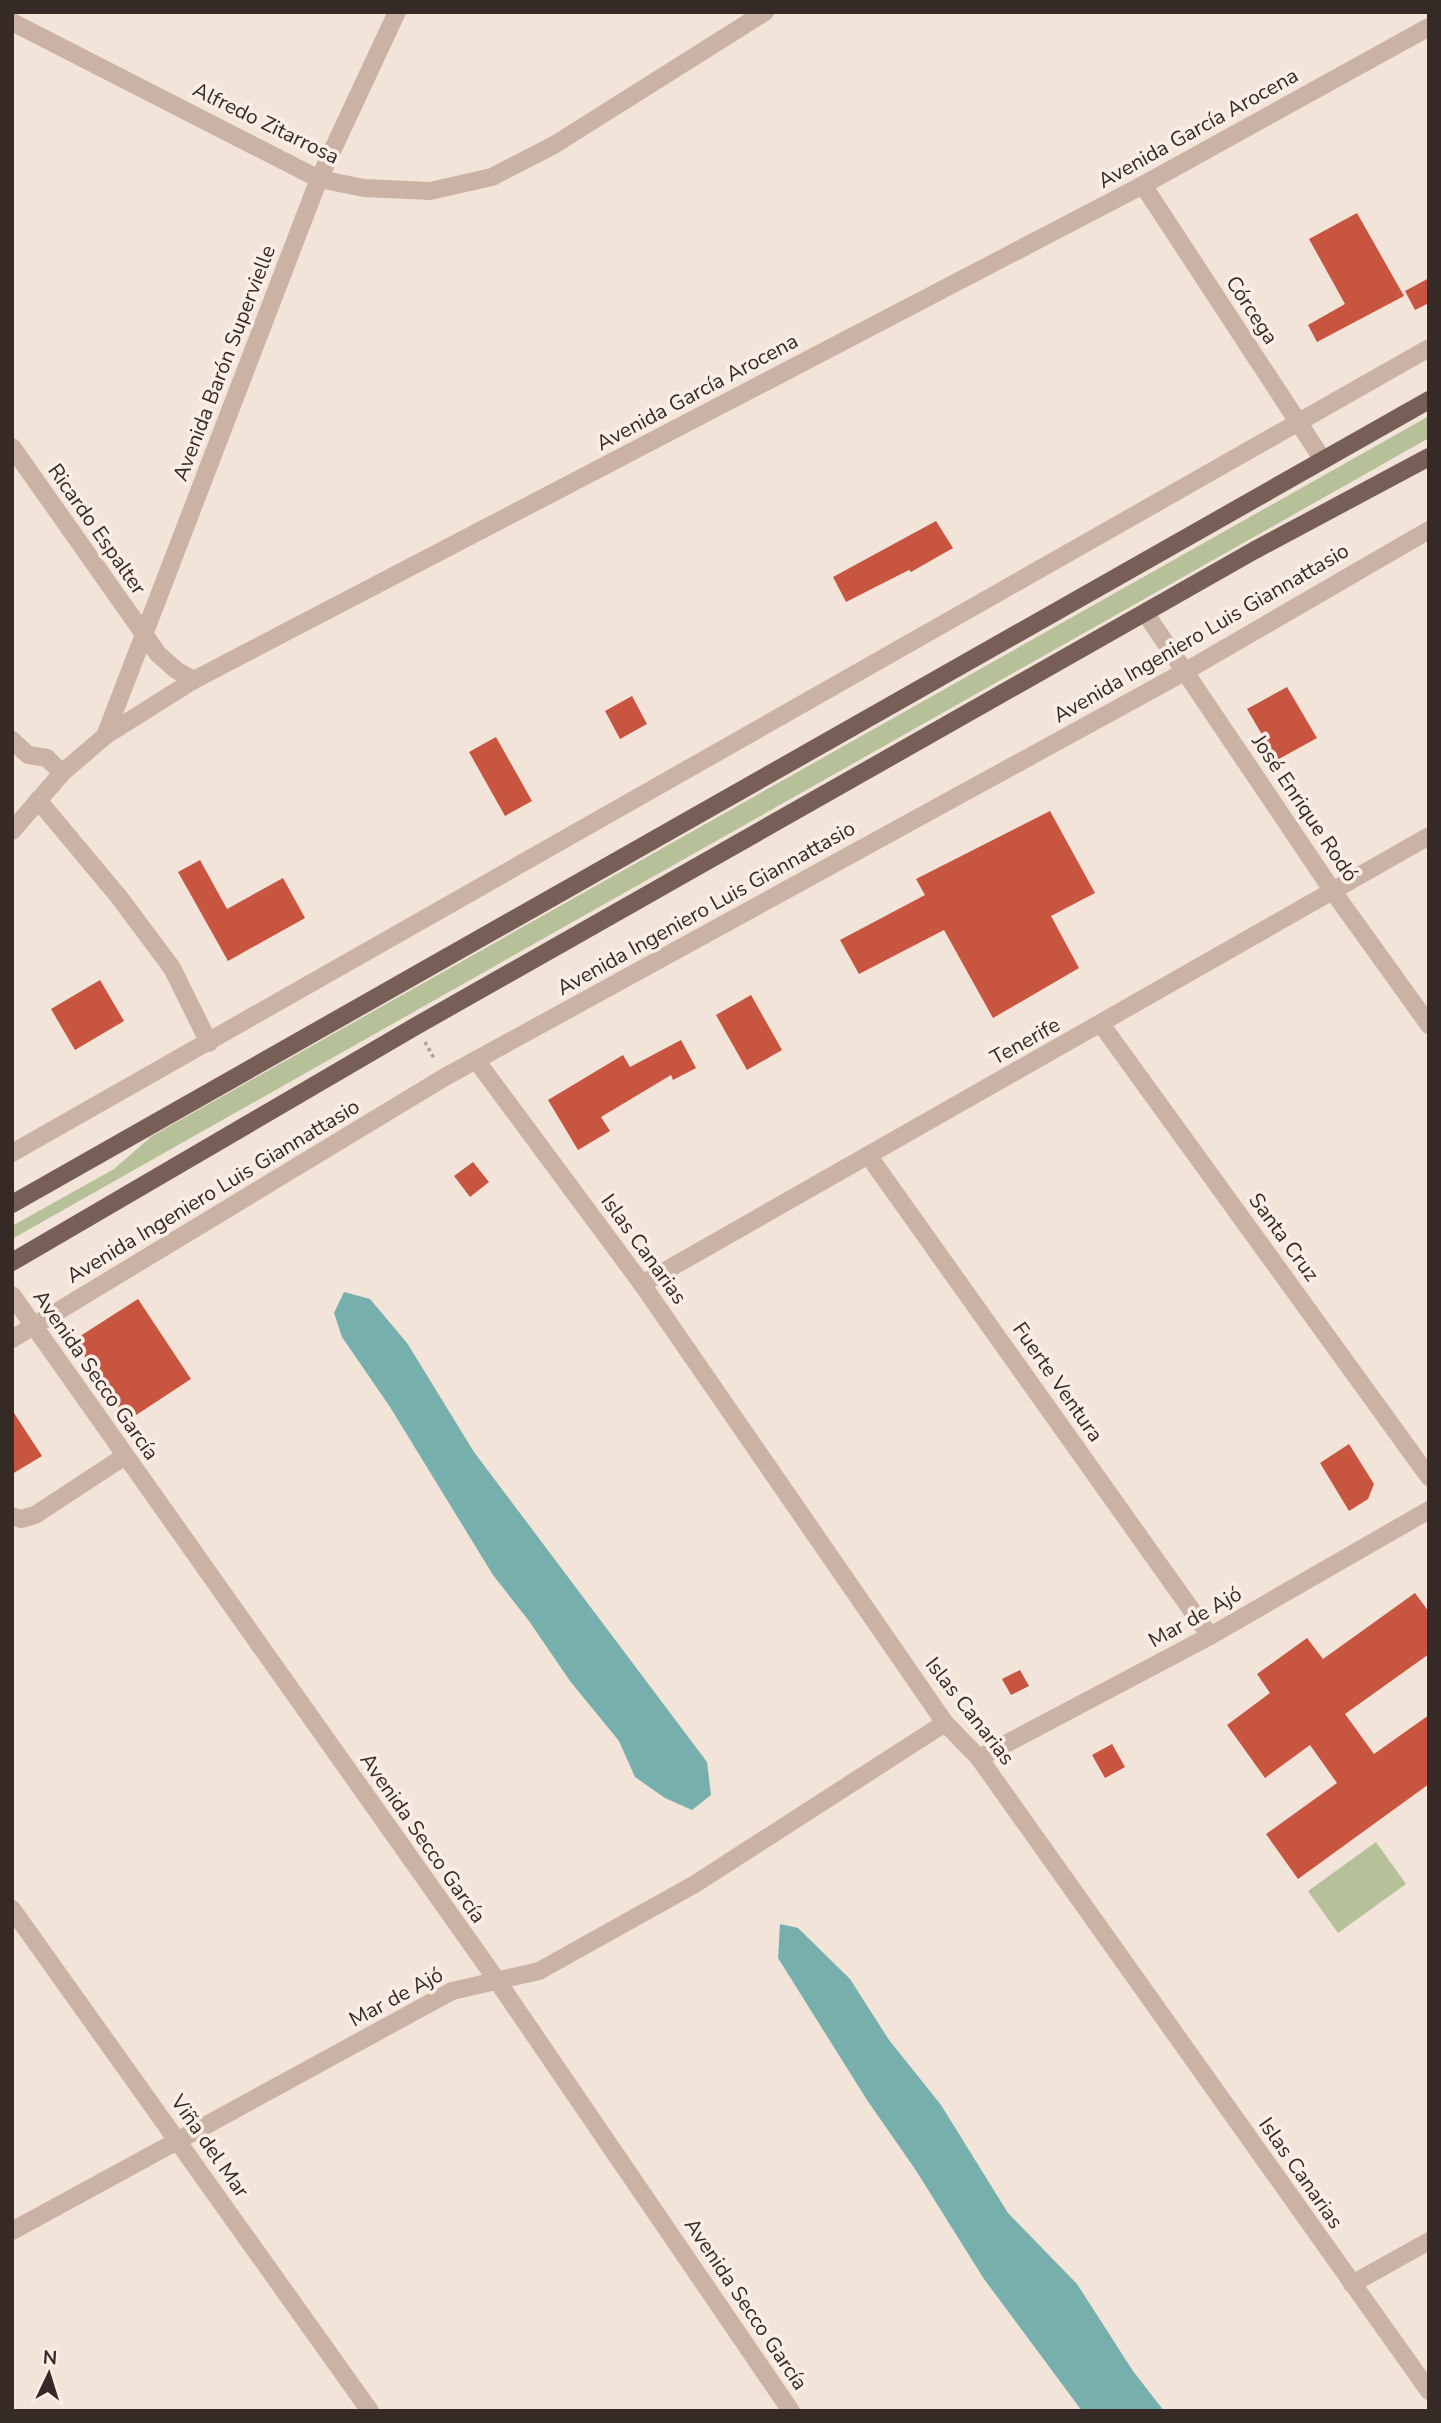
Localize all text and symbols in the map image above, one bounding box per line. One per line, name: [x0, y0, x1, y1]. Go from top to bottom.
street label: Avenida García Arocena: [1093, 61, 1303, 195]
street label: Alfredo Zitarrosa: [188, 75, 344, 171]
street label: Avenida Barón Supervielle: [166, 241, 282, 485]
street label: Córcega: [1219, 270, 1285, 350]
street label: Avenida García Arocena: [591, 327, 803, 457]
street label: Ricardo Espalter: [41, 458, 153, 600]
street label: Avenida Ingeniero Luis Giannattasio: [1048, 537, 1354, 729]
street label: José Enrique Rodó: [1245, 728, 1365, 887]
street label: Avenida Ingeniero Luis Giannattasio: [552, 814, 860, 1002]
street label: Tenerife: [985, 1010, 1065, 1072]
street label: Avenida Ingeniero Luis Giannattasio: [61, 1092, 365, 1290]
street label: Santa Cruz: [1242, 1187, 1326, 1287]
street label: Islas Canarias: [594, 1188, 694, 1310]
street label: Avenida Secco García: [27, 1284, 165, 1466]
street label: Fuerte Ventura: [1006, 1317, 1110, 1447]
street label: Mar de Ajó: [1143, 1580, 1247, 1654]
street label: Islas Canarias: [919, 1651, 1021, 1771]
street label: Avenida Secco García: [354, 1747, 492, 1929]
street label: Mar de Ajó: [344, 1961, 448, 2033]
street label: Viña del Mar: [164, 2088, 256, 2203]
street label: Islas Canarias: [1252, 2112, 1350, 2234]
street label: Avenida Secco García: [678, 2213, 814, 2395]
north arrow: [14, 2339, 84, 2409]
text: N: [42, 2345, 58, 2372]

